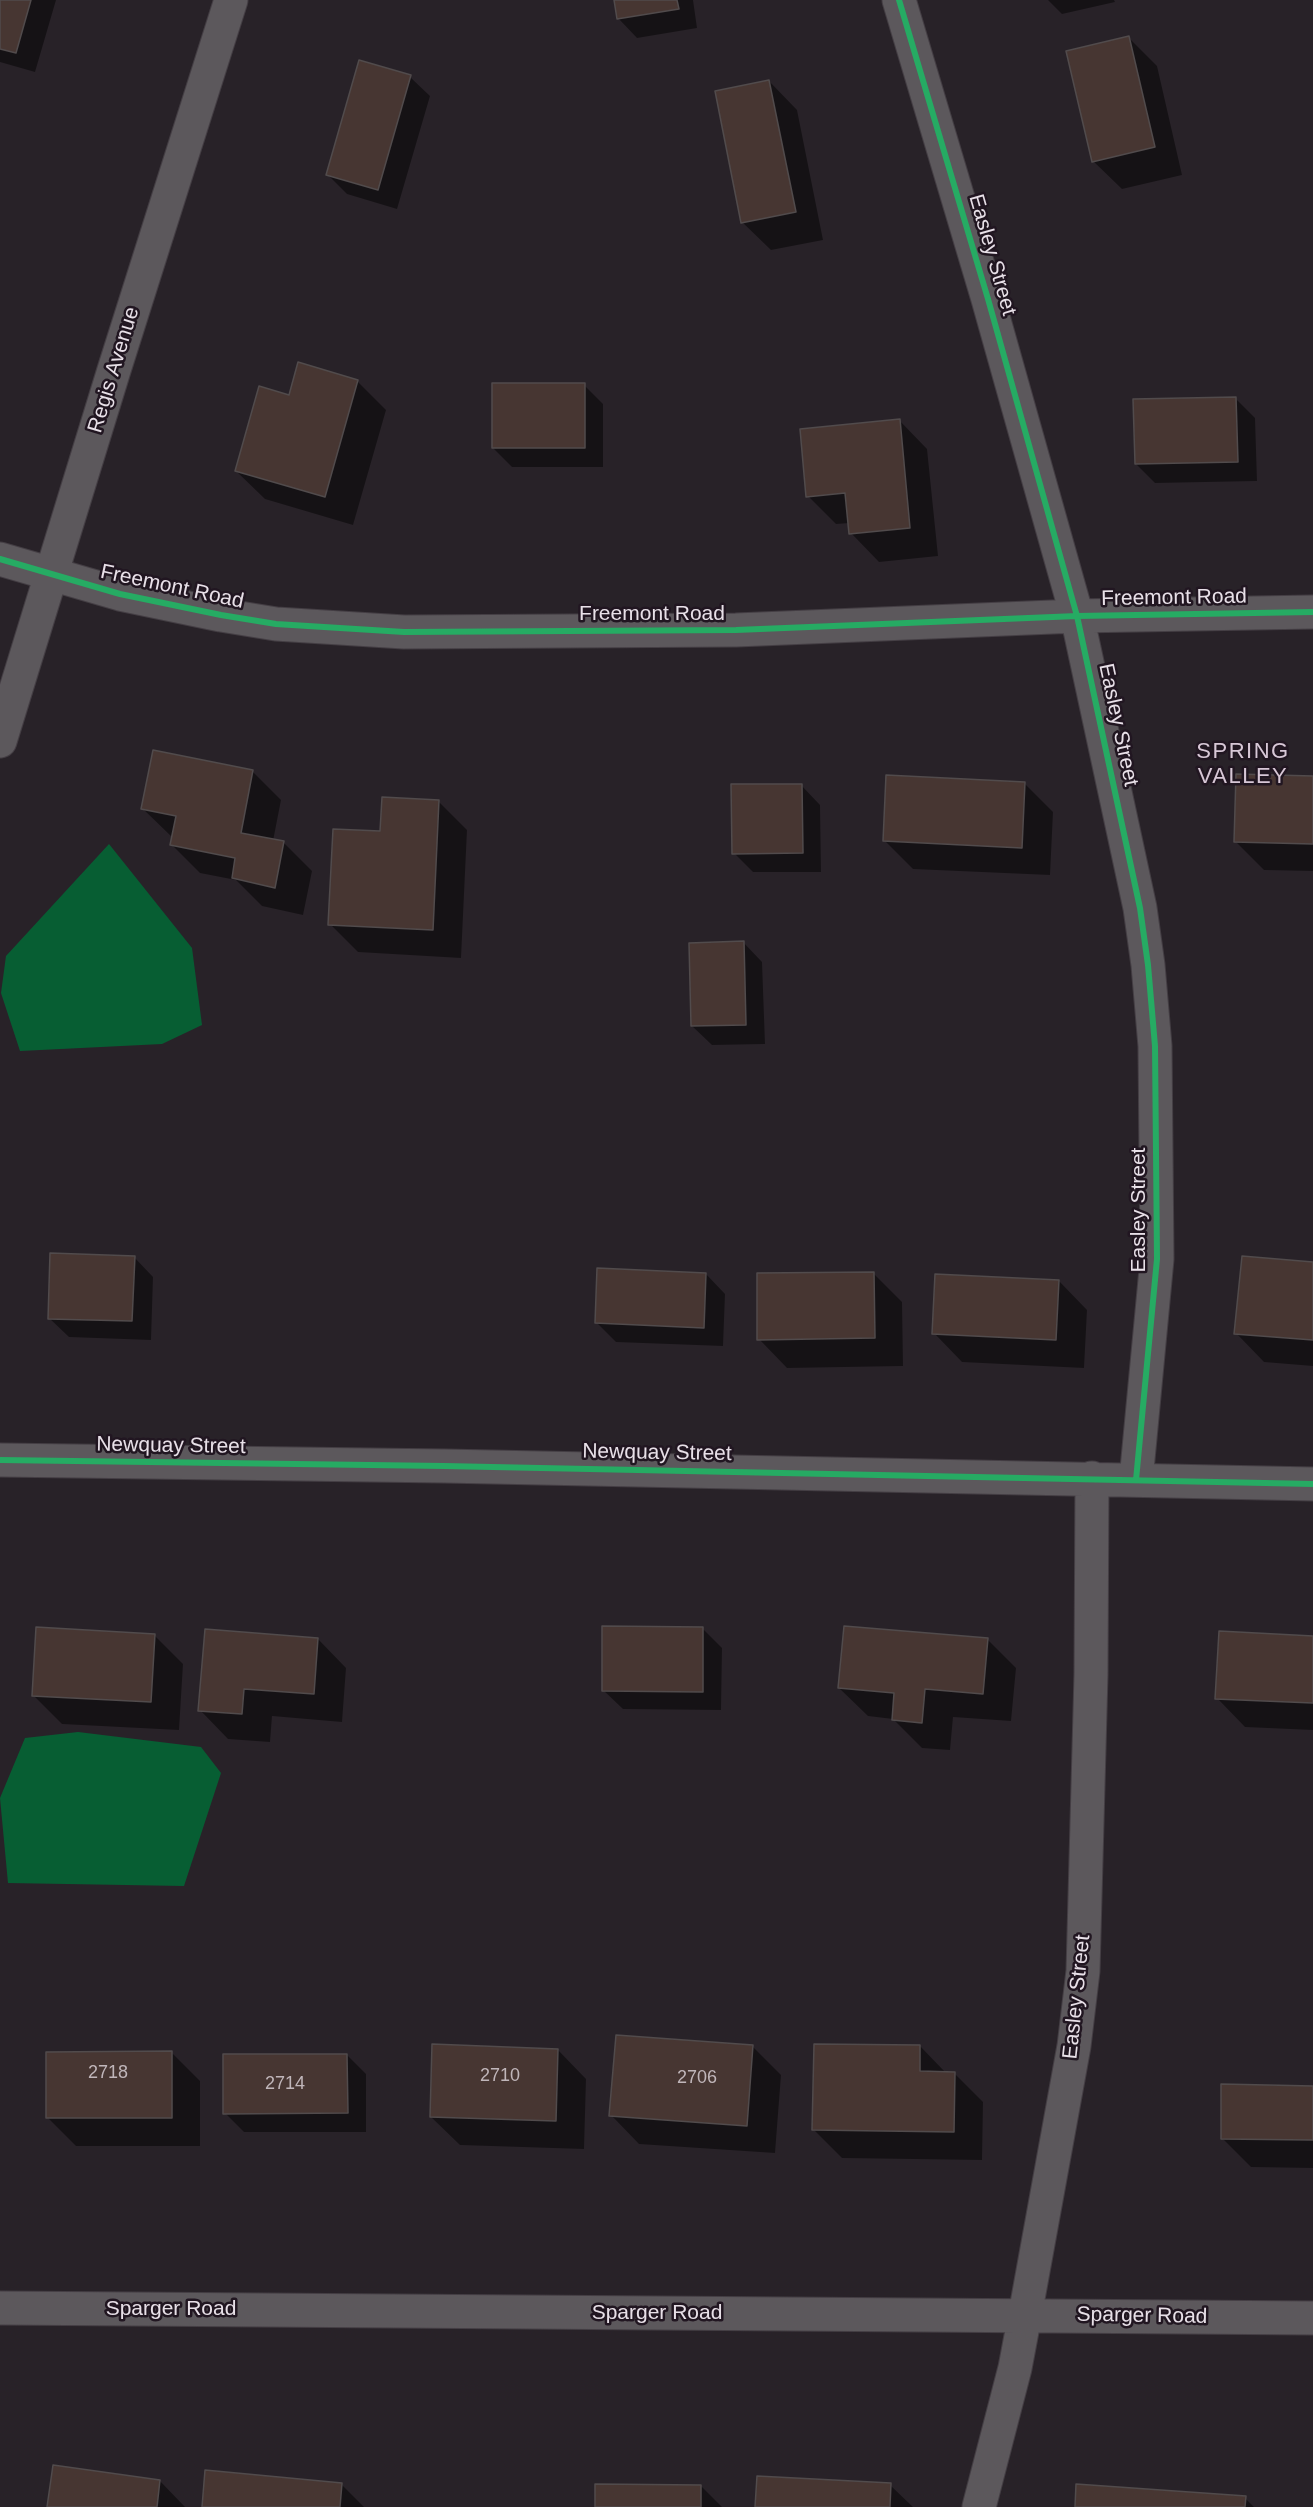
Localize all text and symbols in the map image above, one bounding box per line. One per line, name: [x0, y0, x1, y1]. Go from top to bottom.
street label: Easley Street: [963, 191, 1021, 319]
street label: Regis Avenue: [83, 304, 145, 436]
street label: Freemont Road: [98, 560, 246, 614]
street label: Freemont Road: [1101, 584, 1247, 612]
street label: Freemont Road: [579, 601, 725, 627]
street label: Easley Street: [1093, 661, 1143, 789]
district label: SPRING VALLEY: [1196, 739, 1290, 790]
street label: Easley Street: [1126, 1148, 1152, 1272]
street label: Newquay Street: [96, 1432, 246, 1460]
street label: Newquay Street: [582, 1439, 732, 1467]
street label: Easley Street: [1058, 1934, 1096, 2060]
house number: 2718: [88, 2062, 128, 2084]
house number: 2710: [480, 2065, 520, 2087]
house number: 2706: [677, 2067, 717, 2089]
house number: 2714: [265, 2073, 305, 2095]
street label: Sparger Road: [106, 2296, 236, 2322]
street label: Sparger Road: [592, 2300, 722, 2326]
street label: Sparger Road: [1076, 2302, 1208, 2330]

